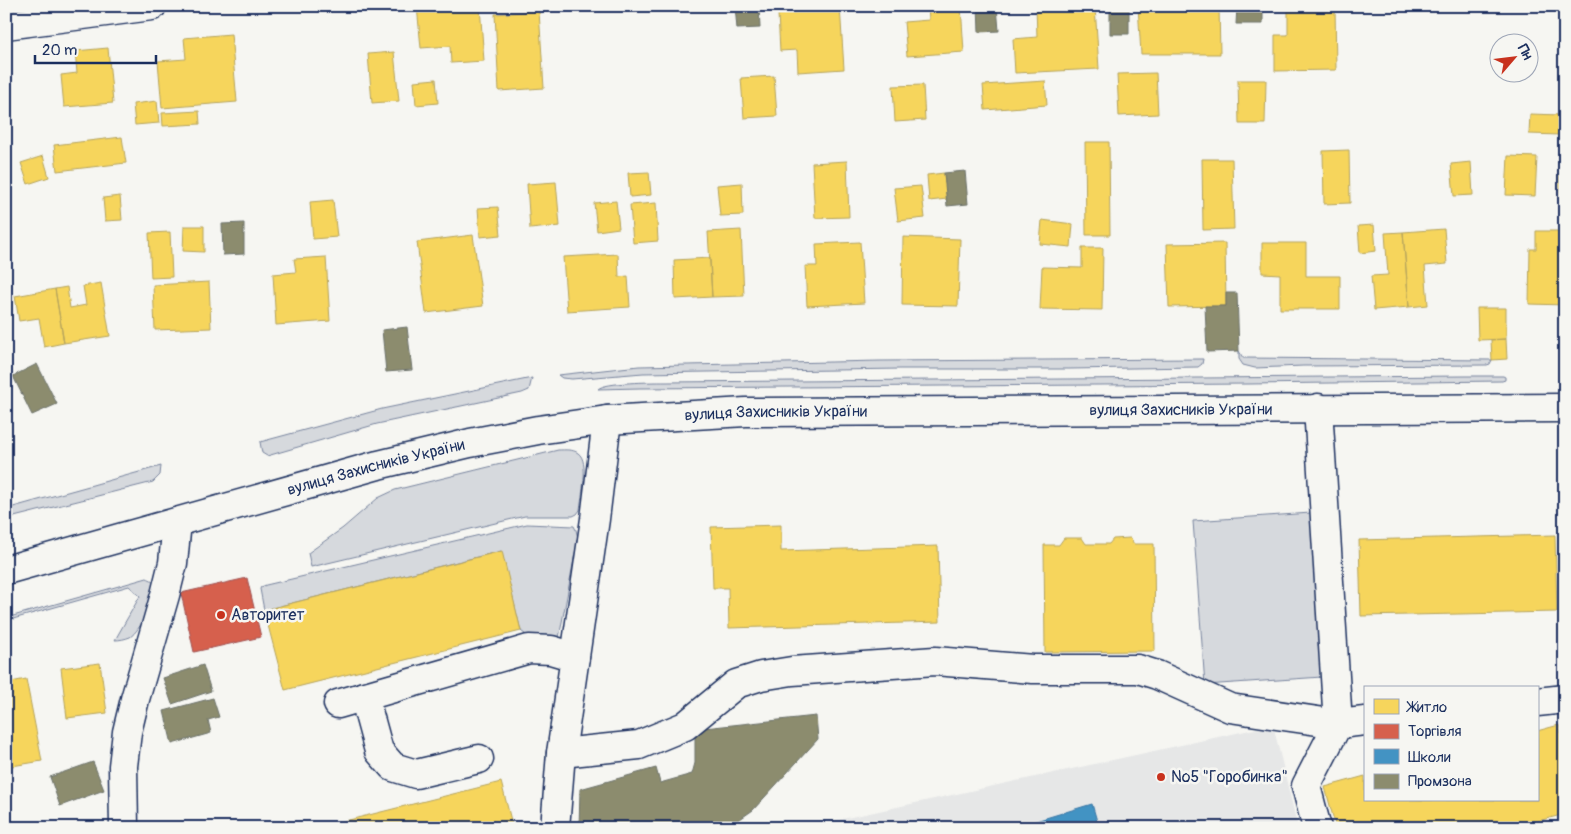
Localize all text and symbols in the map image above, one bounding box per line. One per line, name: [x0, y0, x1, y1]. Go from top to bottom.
scale bar: [35, 32, 156, 64]
north arrow: [1488, 32, 1538, 82]
text: 20 m: [42, 41, 77, 60]
text: Пн: [1514, 41, 1536, 63]
street label: вулиця Захисників України: [1089, 399, 1272, 420]
street label: вулиця Захисників України: [684, 401, 867, 426]
street label: вулиця Захисників України: [285, 435, 467, 500]
place label: Авторитет: [231, 605, 304, 625]
marker: Авторитет: [215, 609, 227, 621]
legend: [1364, 686, 1538, 802]
text: Житло: [1406, 698, 1447, 717]
text: Торгівля: [1408, 722, 1462, 741]
text: Школи: [1408, 748, 1451, 767]
place label: №5 "Горобинка": [1171, 767, 1288, 787]
marker: №5 "Горобинка": [1155, 771, 1167, 783]
text: Промзона: [1408, 772, 1472, 791]

